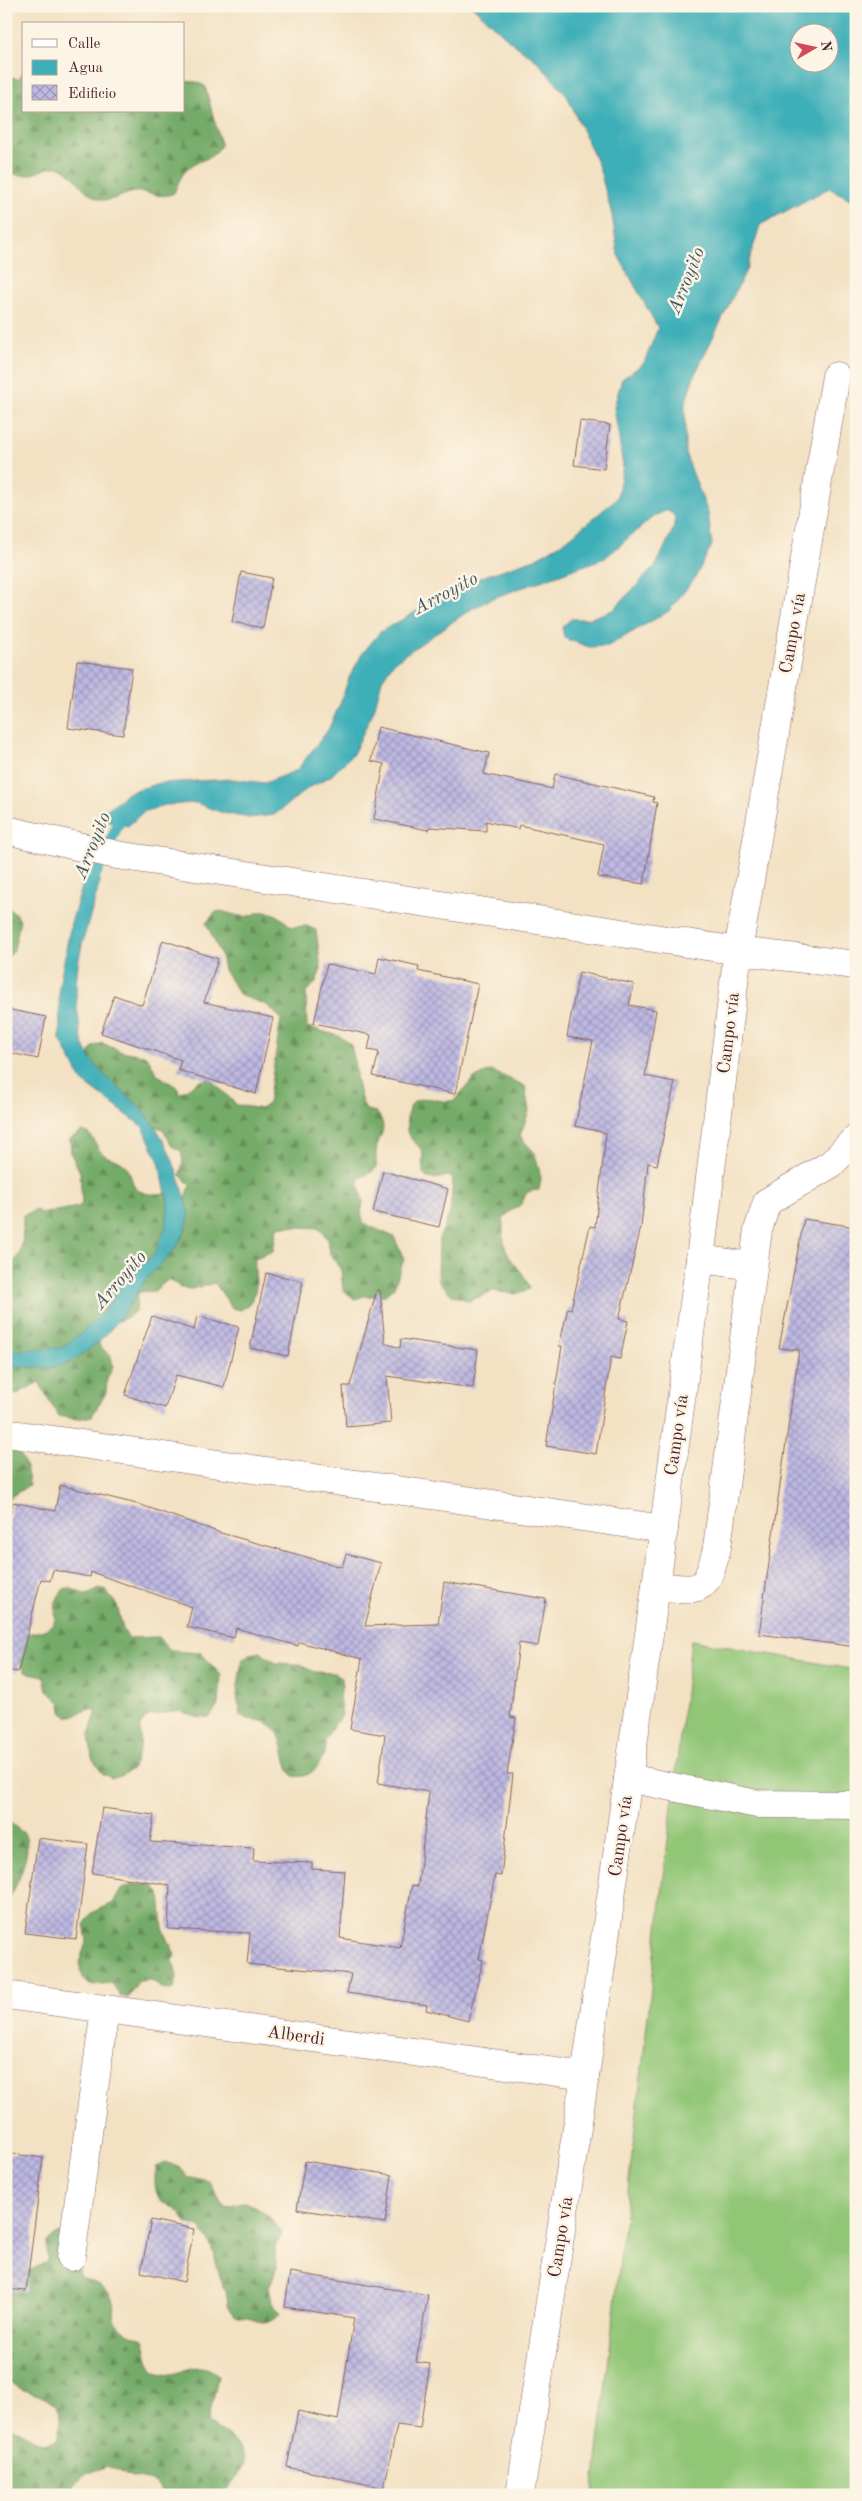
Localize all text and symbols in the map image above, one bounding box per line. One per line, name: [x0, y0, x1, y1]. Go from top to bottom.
legend: [22, 22, 185, 112]
north arrow: [790, 22, 840, 72]
text: Calle: [68, 37, 101, 52]
text: N: [818, 40, 834, 53]
text: Agua: [68, 61, 104, 76]
text: Edificio: [68, 87, 116, 102]
water label: Arroyito: [665, 245, 709, 318]
water label: Arroyito: [410, 569, 482, 619]
street label: Campo vía: [777, 591, 809, 675]
water label: Arroyito: [71, 810, 115, 883]
street label: Campo vía: [715, 991, 743, 1075]
water label: Arroyito: [90, 1248, 151, 1314]
street label: Campo vía: [662, 1393, 692, 1477]
street label: Campo vía: [606, 1794, 636, 1878]
street label: Alberdi: [266, 2023, 326, 2049]
street label: Campo vía: [546, 2195, 576, 2279]

